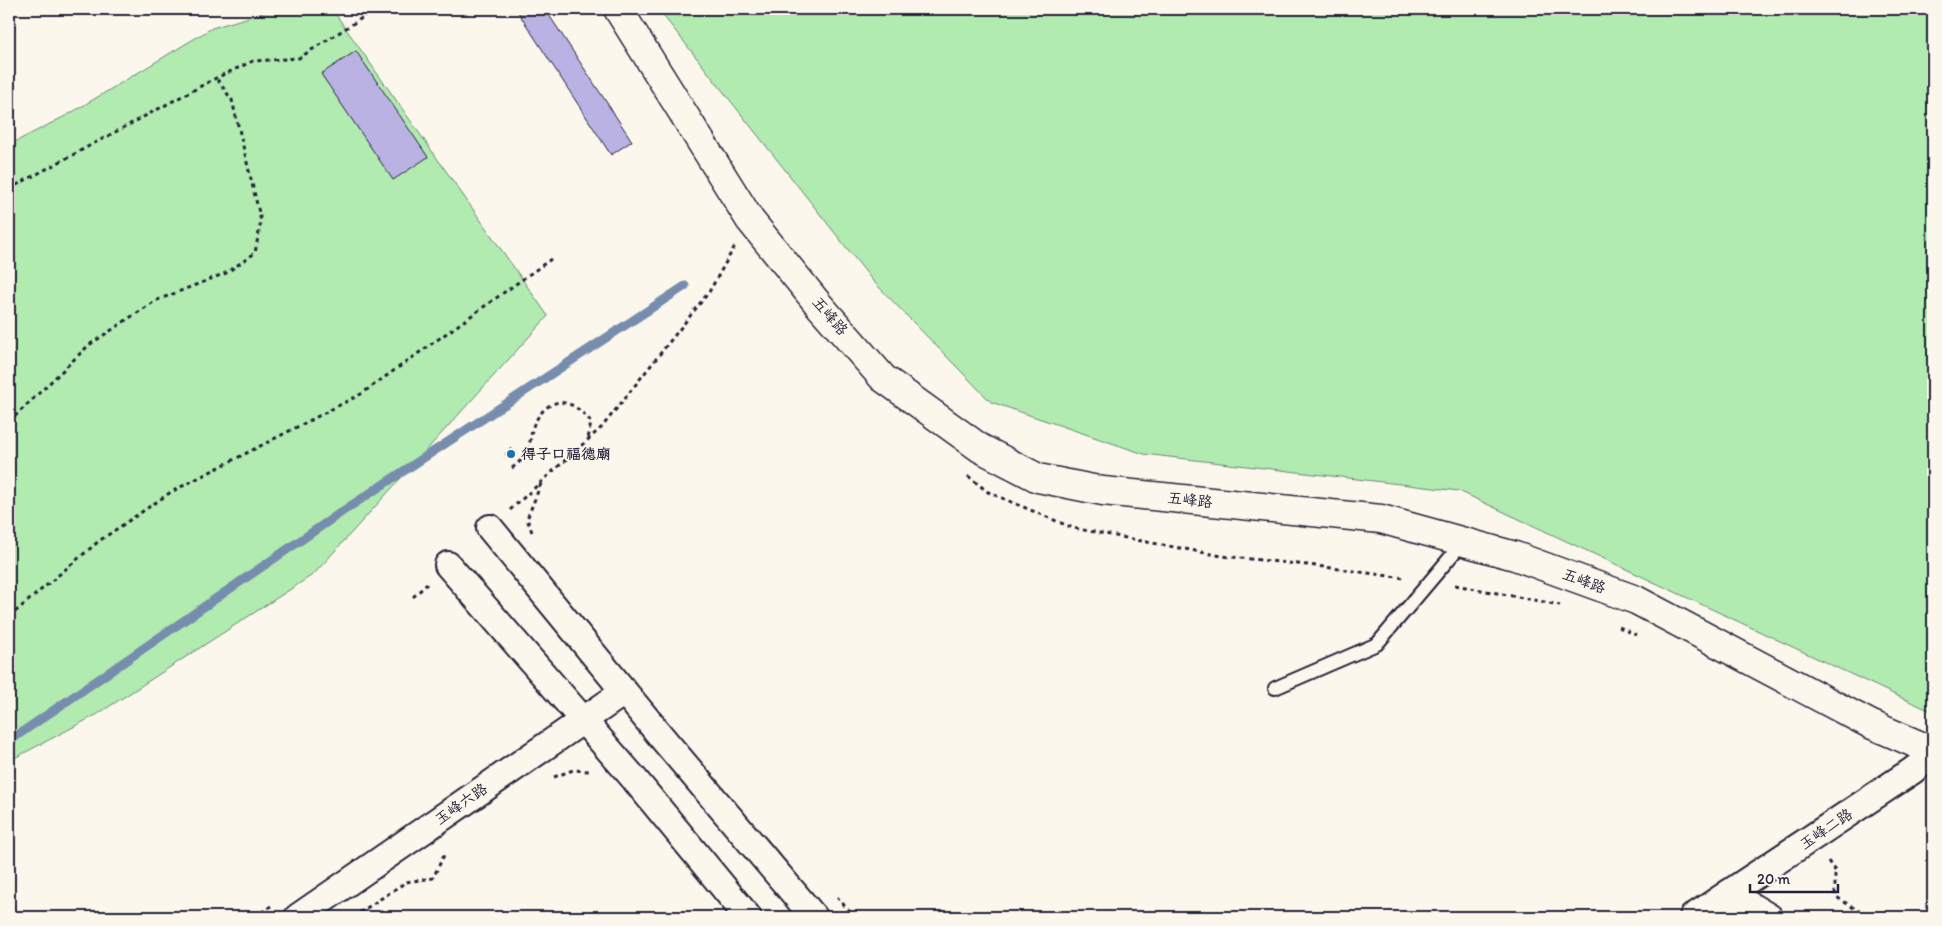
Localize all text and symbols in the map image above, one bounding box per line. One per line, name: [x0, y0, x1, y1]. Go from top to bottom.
street label: 五峰路: [808, 293, 852, 339]
place label: 得子口福德廟: [521, 445, 611, 463]
marker: 得子口福德廟: [505, 448, 517, 460]
street label: 五峰路: [1167, 489, 1213, 511]
street label: 五峰路: [1560, 565, 1608, 597]
street label: 玉峰六路: [431, 779, 491, 829]
street label: 玉峰二路: [1796, 805, 1856, 853]
scale bar: [1750, 861, 1837, 893]
text: 20 m: [1757, 870, 1791, 888]

